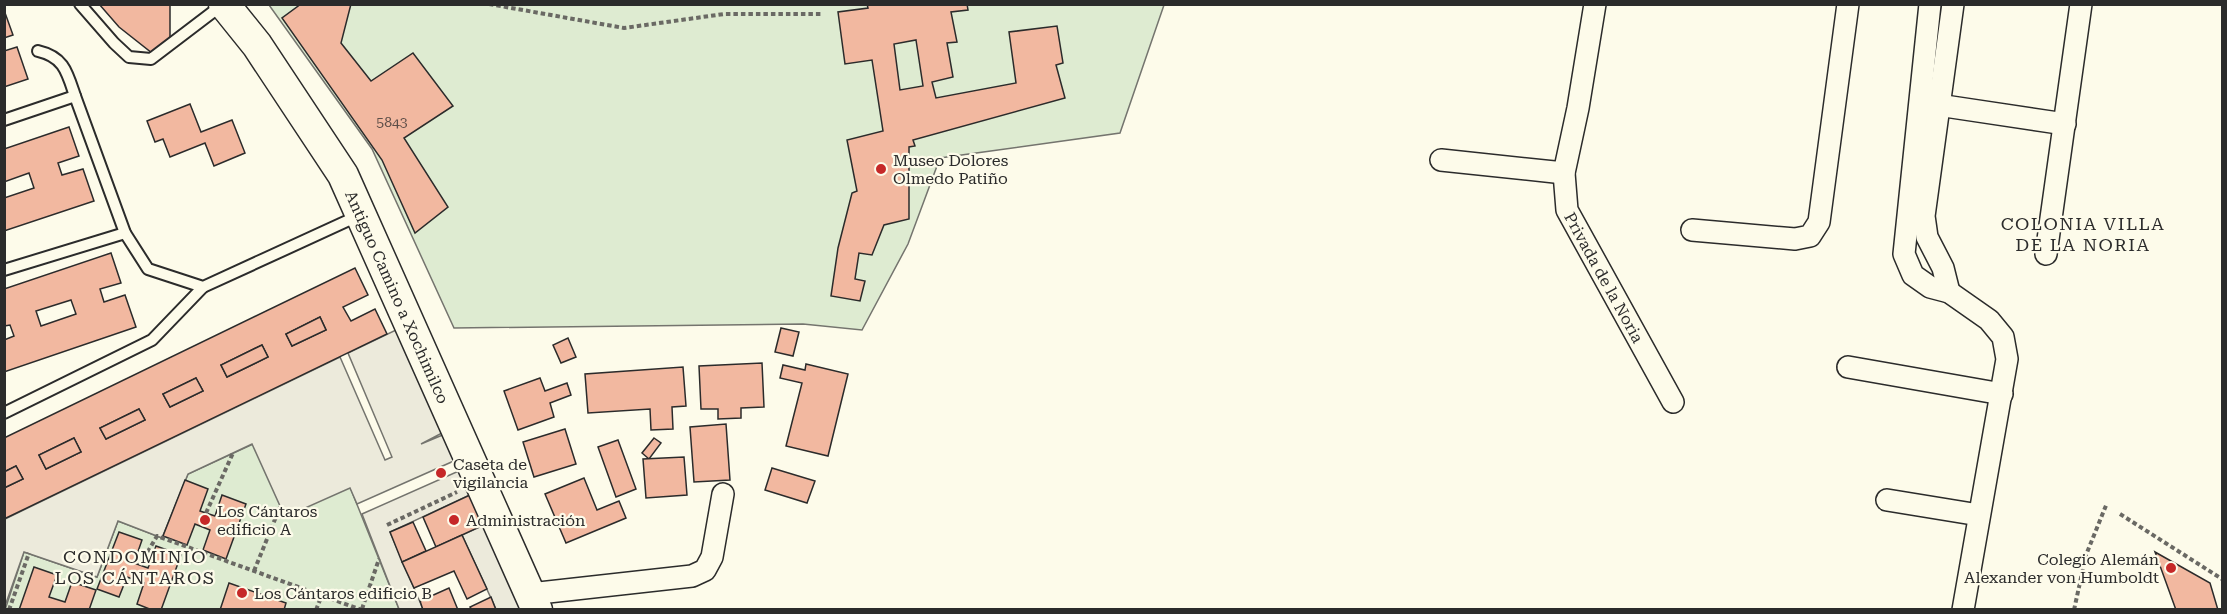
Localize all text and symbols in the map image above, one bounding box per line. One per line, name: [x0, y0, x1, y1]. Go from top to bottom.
house number: 5843: [376, 114, 408, 130]
place label: Museo Dolores Olmedo Patiño: [893, 151, 1009, 188]
marker: Museo Dolores Olmedo Patiño: [874, 162, 888, 176]
street label: Antiguo Camino a Xochimilco: [341, 188, 453, 407]
street label: Privada de la Noria: [1560, 209, 1648, 347]
district label: COLONIA VILLA DE LA NORIA: [2001, 213, 2165, 255]
place label: Caseta de vigilancia: [453, 455, 529, 492]
marker: Caseta de vigilancia: [434, 466, 448, 480]
place label: Los Cántaros edificio A: [217, 502, 318, 539]
place label: Administración: [466, 511, 585, 530]
marker: Los Cántaros edificio A: [198, 513, 212, 527]
marker: Administración: [447, 513, 461, 527]
district label: CONDOMINIO LOS CÁNTAROS: [55, 546, 215, 588]
place label: Colegio Alemán Alexander von Humboldt: [1964, 550, 2159, 587]
marker: Colegio Alemán Alexander von Humboldt: [2164, 561, 2178, 575]
place label: Los Cántaros edificio B: [254, 584, 432, 603]
marker: Los Cántaros edificio B: [235, 586, 249, 600]

